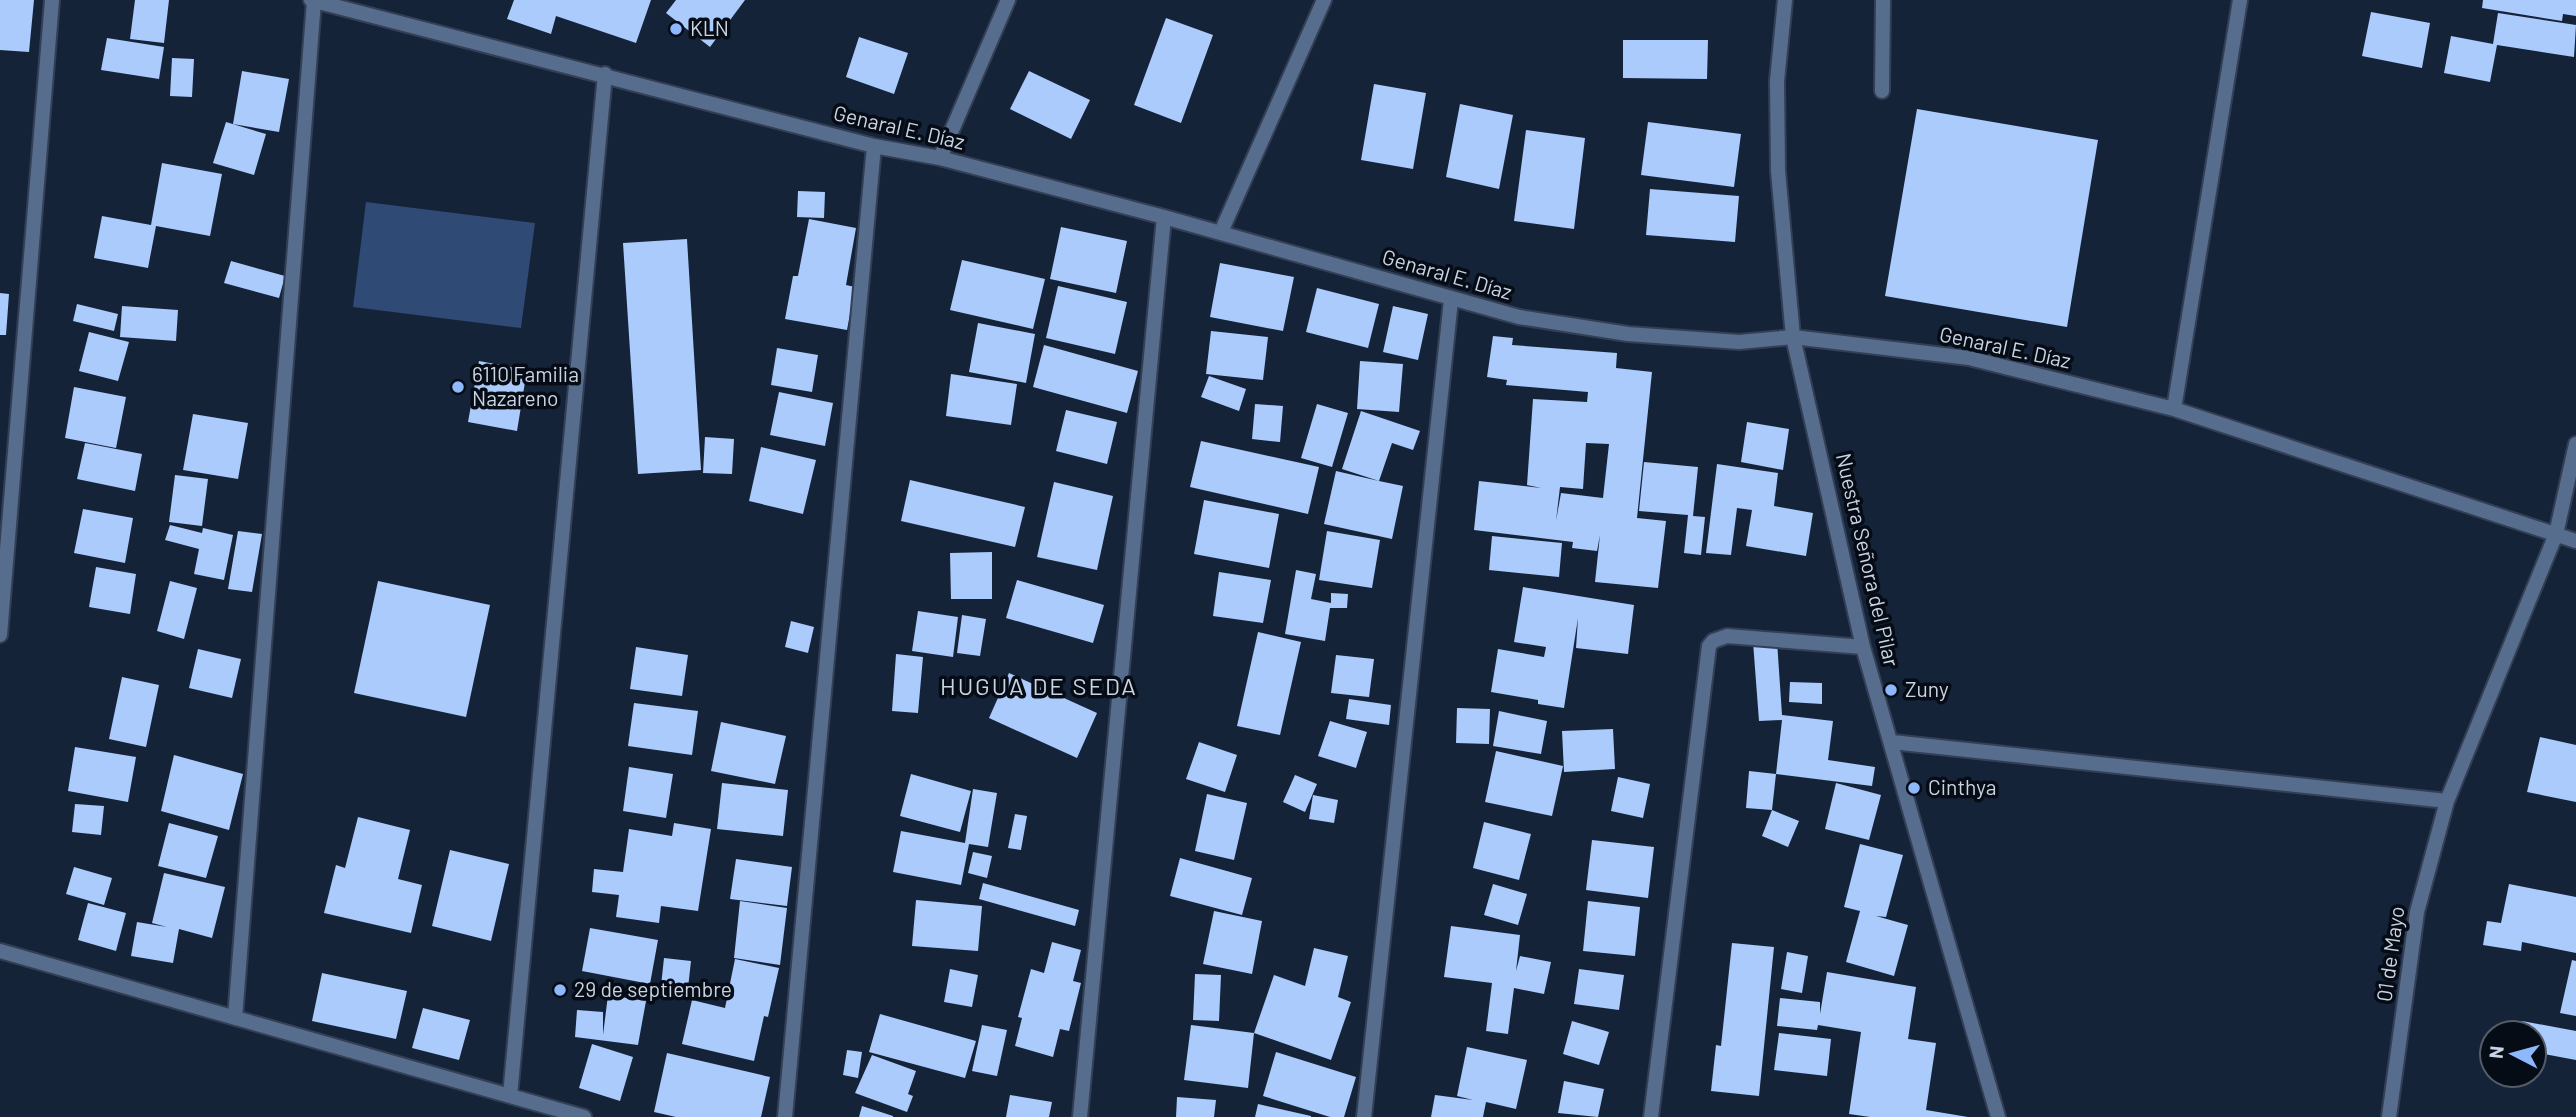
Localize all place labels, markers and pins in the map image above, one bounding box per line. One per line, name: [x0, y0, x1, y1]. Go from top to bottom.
place label: KLN: [690, 15, 729, 40]
marker: KLN: [668, 21, 684, 37]
place label: 6110 Familia Nazareno: [472, 361, 579, 410]
marker: 6110 Familia Nazareno: [450, 379, 466, 395]
place label: Zuny: [1905, 676, 1949, 701]
marker: Zuny: [1883, 682, 1899, 698]
place label: Cinthya: [1928, 774, 1996, 799]
marker: Cinthya: [1906, 780, 1922, 796]
place label: 29 de septiembre: [574, 976, 732, 1001]
marker: 29 de septiembre: [552, 982, 568, 998]

